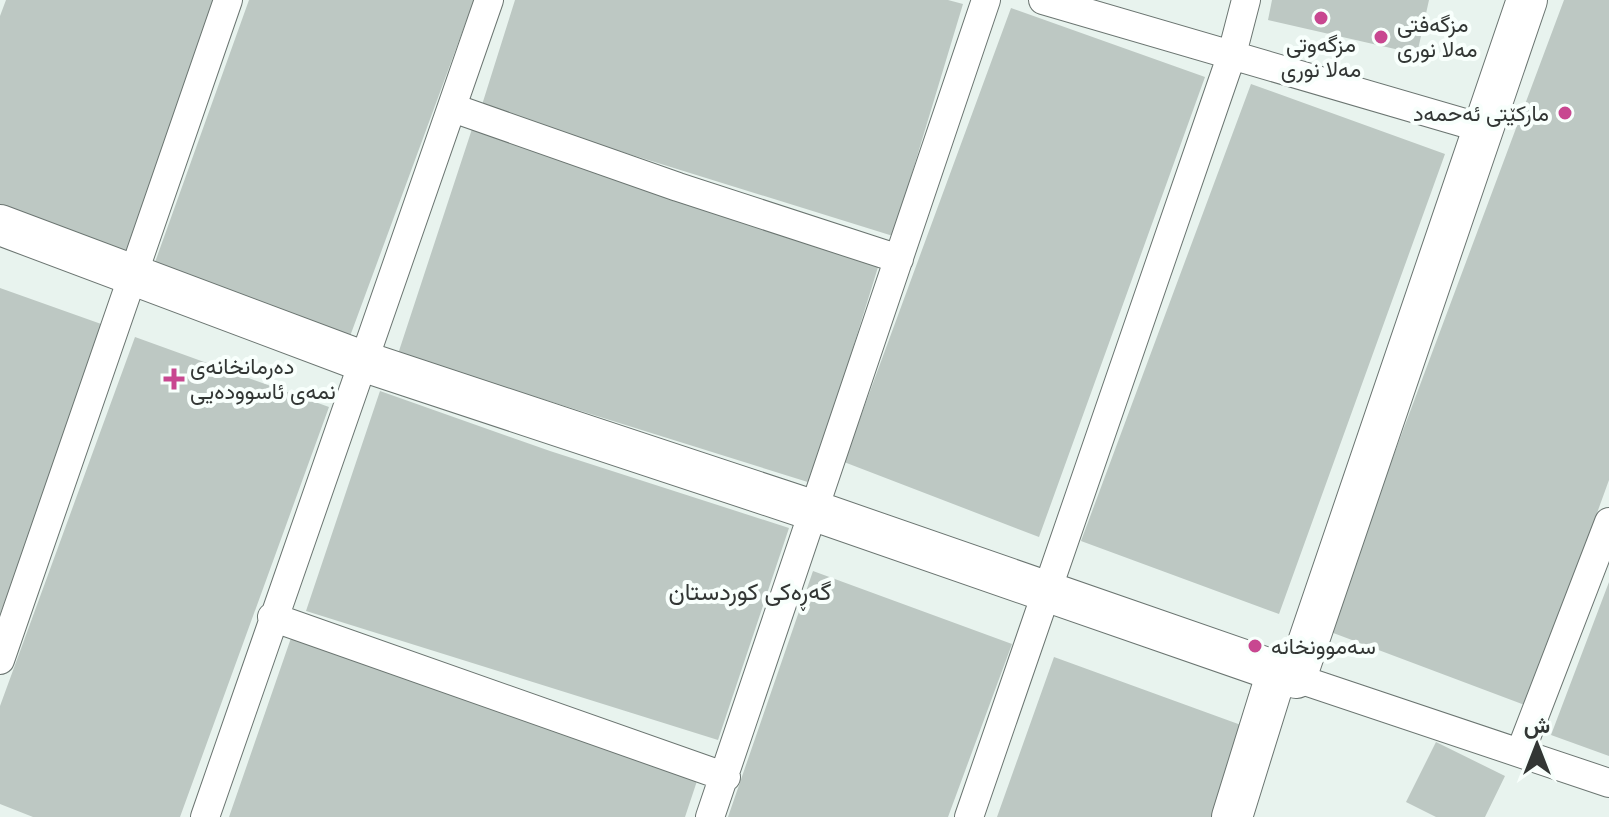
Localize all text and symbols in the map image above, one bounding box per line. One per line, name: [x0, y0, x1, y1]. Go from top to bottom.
marker: مزگەوتی مەلا نوری: [1312, 9, 1330, 27]
place label: مزگەفتی مەلا نوری: [1397, 10, 1477, 63]
marker: مزگەفتی مەلا نوری: [1372, 28, 1390, 46]
place label: مزگەوتی مەلا نوری: [1281, 30, 1361, 83]
place label: مارکێتی ئەحمەد: [1413, 99, 1549, 127]
marker: مارکێتی ئەحمەد: [1556, 104, 1574, 122]
place label: دەرمانخانەی نمەی ئاسوودەیی: [190, 352, 336, 405]
marker: دەرمانخانەی نمەی ئاسوودەیی: [165, 370, 183, 388]
district label: گەڕەکی کوردستان: [669, 576, 831, 611]
place label: سەموونخانە: [1271, 632, 1376, 660]
marker: سەموونخانە: [1246, 637, 1264, 655]
north arrow: [1497, 705, 1577, 785]
text: ش: [1524, 711, 1550, 739]

